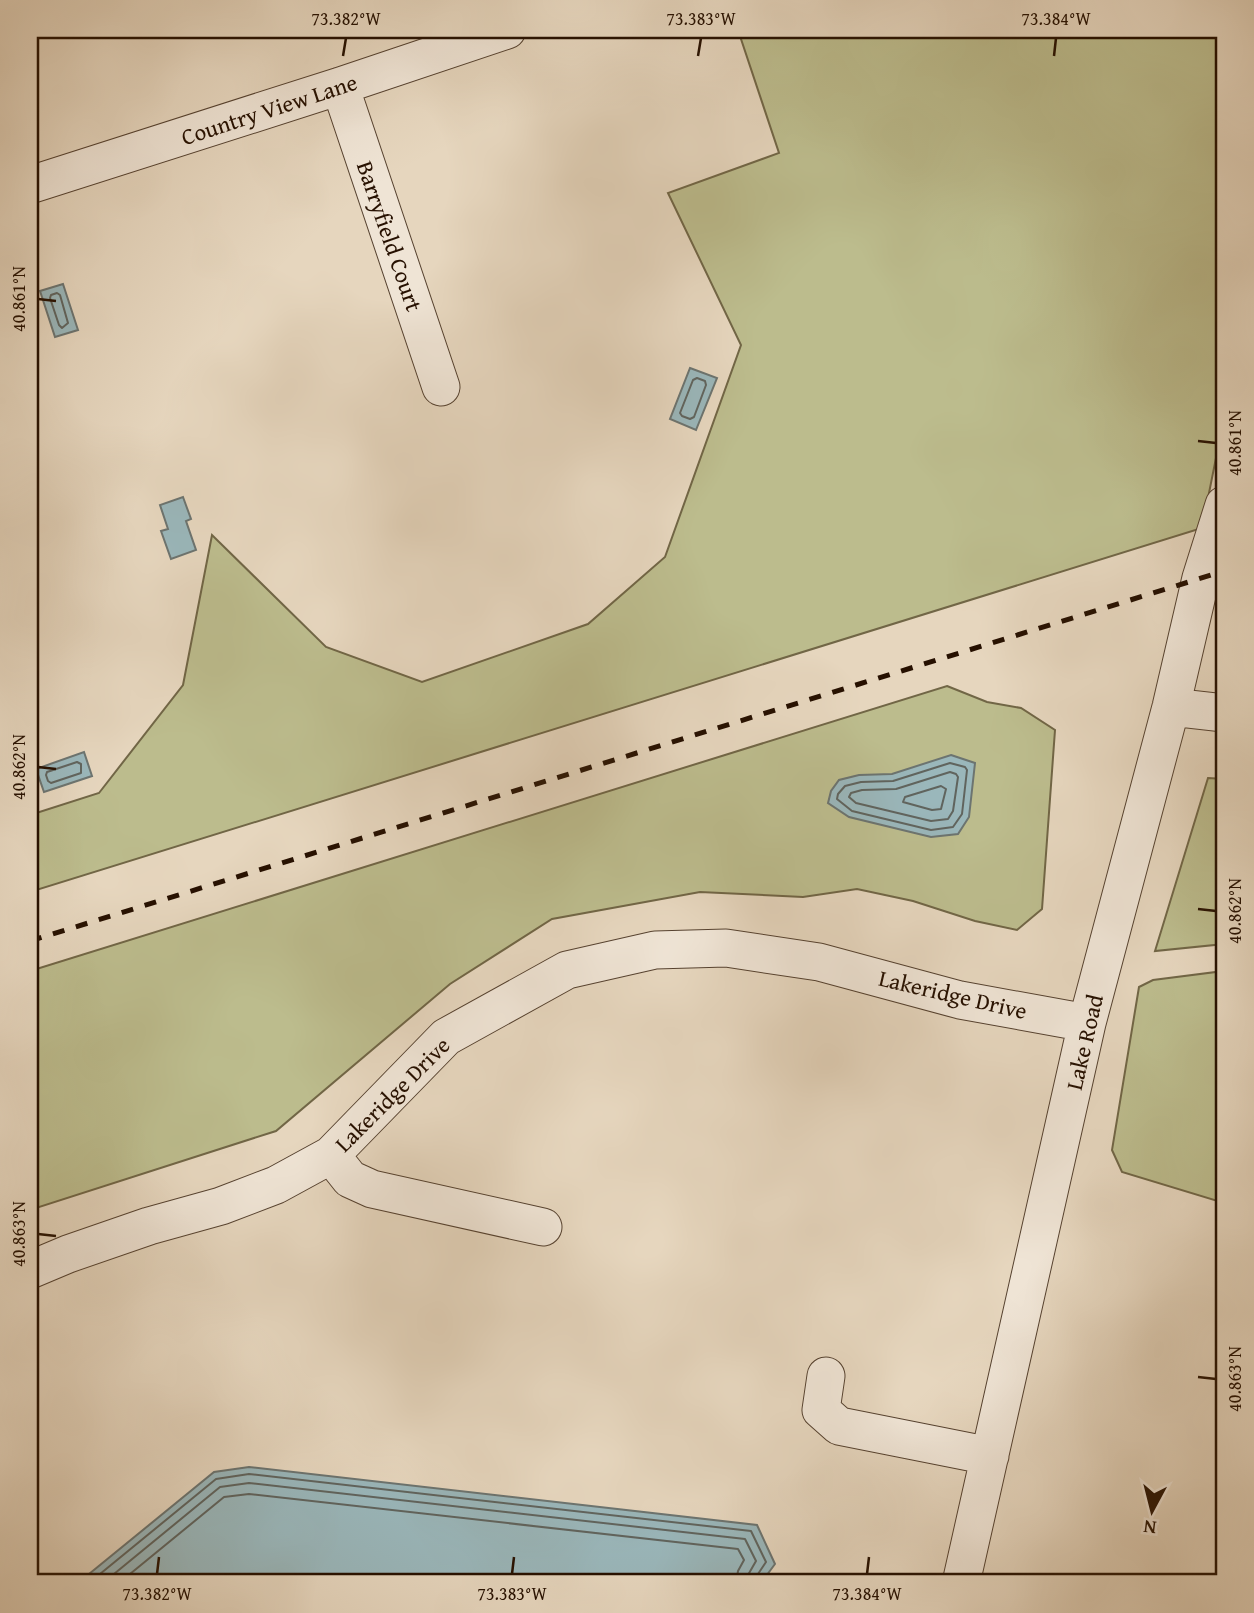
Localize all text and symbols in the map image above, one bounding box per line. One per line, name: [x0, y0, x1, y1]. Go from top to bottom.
text: 73.382°W: [311, 5, 381, 32]
text: 73.383°W: [666, 5, 736, 32]
text: 73.384°W: [1021, 5, 1091, 32]
street label: Country View Lane: [177, 65, 361, 153]
street label: Barryfield Court: [349, 156, 431, 316]
text: 40.861°N: [5, 266, 32, 332]
text: 40.861°N: [1221, 410, 1248, 476]
text: 40.862°N: [5, 734, 32, 800]
text: 40.862°N: [1221, 878, 1248, 944]
street label: Lakeridge Drive: [876, 961, 1030, 1027]
street label: Lake Road: [1057, 990, 1111, 1093]
street label: Lakeridge Drive: [327, 1029, 457, 1159]
text: 40.863°N: [5, 1201, 32, 1267]
text: 40.863°N: [1221, 1346, 1248, 1412]
north arrow: [1118, 1476, 1188, 1546]
text: N: [1142, 1513, 1158, 1543]
text: 73.382°W: [122, 1580, 192, 1607]
text: 73.383°W: [477, 1580, 547, 1607]
text: 73.384°W: [832, 1580, 902, 1607]

